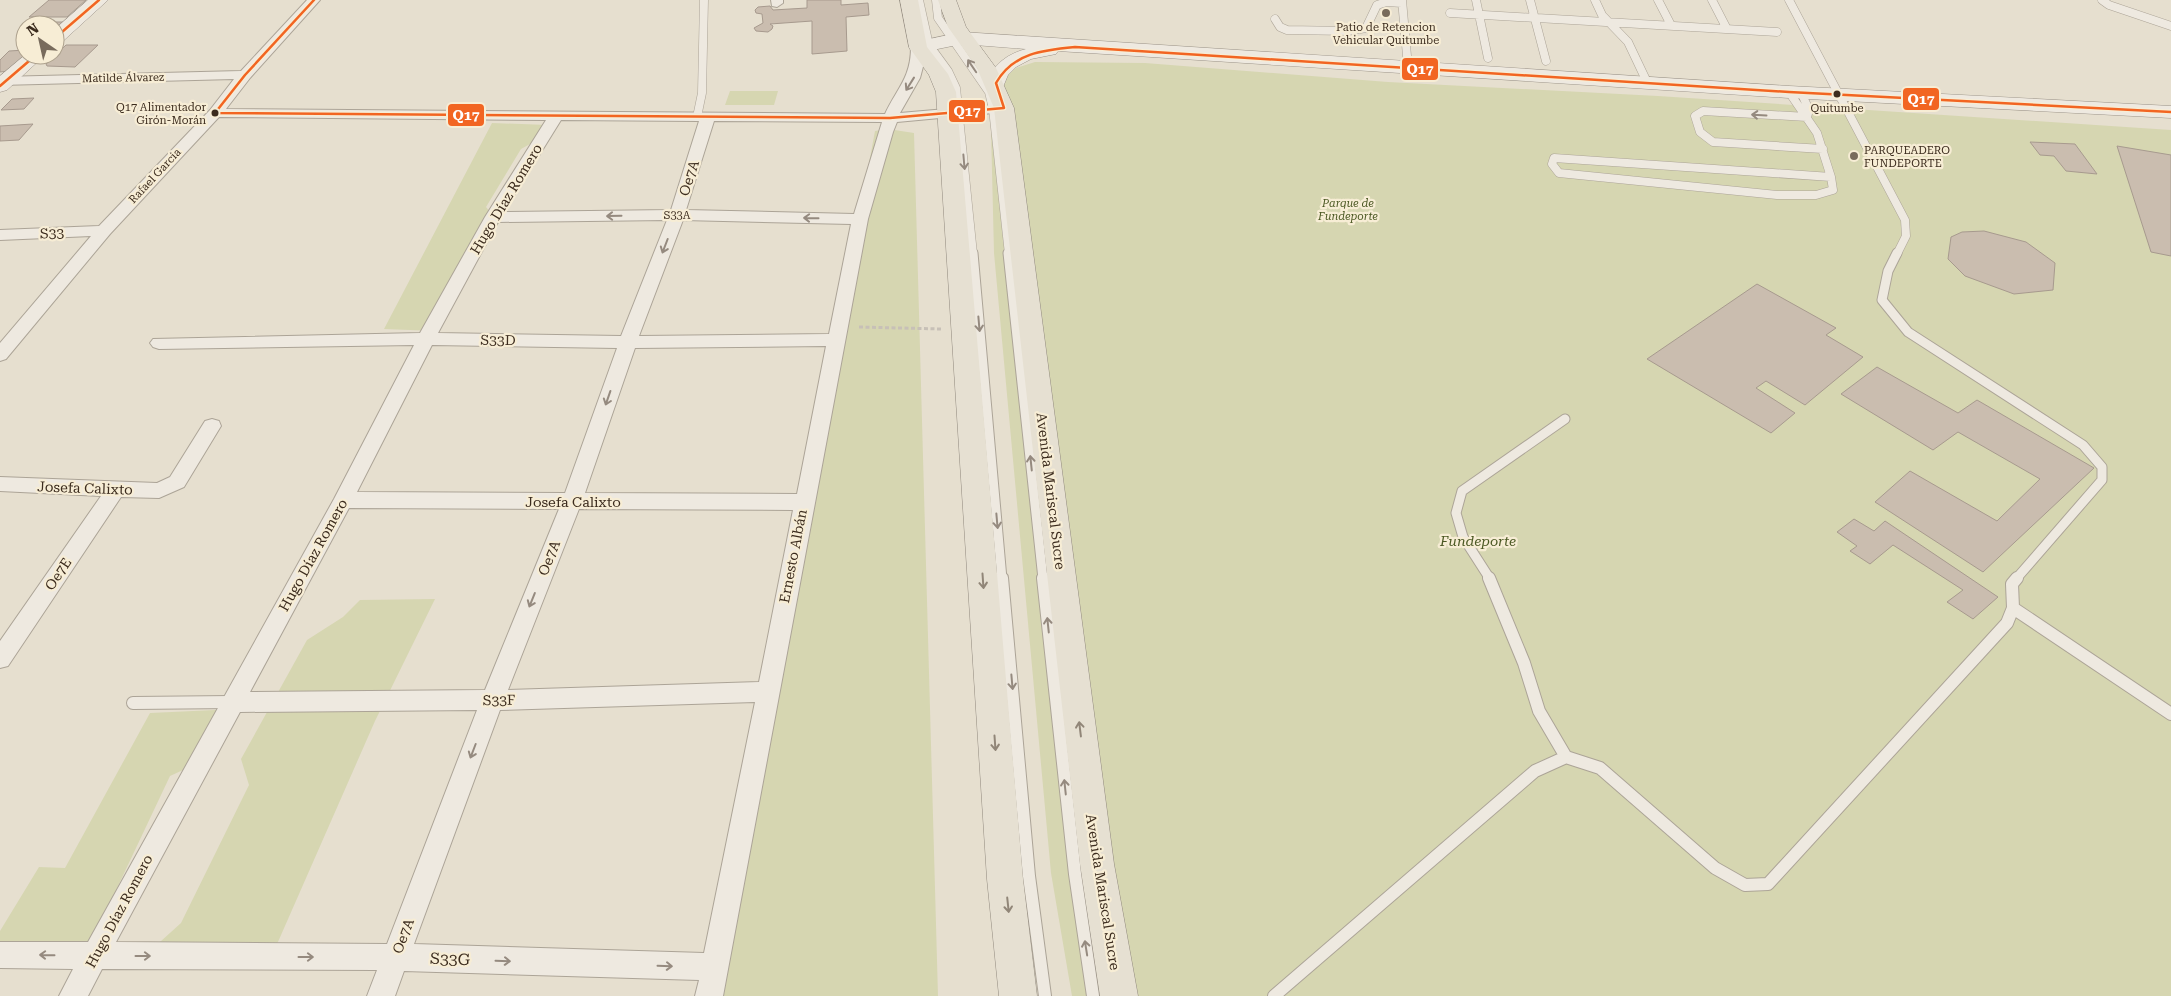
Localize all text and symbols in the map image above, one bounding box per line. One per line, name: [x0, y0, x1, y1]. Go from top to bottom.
marker: Patio de Retencion Vehicular Quitumbe: [1380, 7, 1392, 19]
north arrow: [15, 15, 65, 65]
text: N: [24, 19, 42, 39]
place label: Patio de Retencion Vehicular Quitumbe: [1333, 21, 1439, 47]
line badge: Q17: [1401, 57, 1439, 81]
one-way arrow: [967, 59, 977, 73]
text: Q17: [1407, 61, 1434, 77]
street label: Matilde Álvarez: [82, 70, 164, 85]
one-way arrow: [905, 77, 915, 91]
line badge: Q17: [1902, 87, 1940, 111]
marker: Quitumbe: [1832, 89, 1842, 99]
text: Q17: [1908, 91, 1935, 107]
line badge: Q17: [948, 99, 986, 123]
place label: Q17 Alimentador Girón-Morán: [116, 101, 206, 127]
place label: Quitumbe: [1810, 102, 1864, 115]
line badge: Q17: [447, 103, 485, 127]
text: Q17: [954, 103, 981, 119]
text: Q17: [453, 107, 480, 123]
marker: Q17 Alimentador Girón-Morán: [210, 108, 220, 118]
one-way arrow: [1751, 111, 1767, 120]
street label: Hugo Díaz Romero: [467, 141, 545, 257]
place label: PARQUEADERO FUNDEPORTE: [1864, 144, 1950, 170]
street label: Rafael Garcia: [126, 146, 184, 206]
marker: PARQUEADERO FUNDEPORTE: [1848, 150, 1860, 162]
one-way arrow: [959, 154, 969, 170]
street label: Oe7A: [676, 158, 702, 198]
park label: Parque de Fundeporte: [1317, 197, 1378, 223]
street label: S33A: [664, 209, 691, 222]
one-way arrow: [606, 211, 622, 221]
one-way arrow: [804, 213, 820, 223]
street label: S33: [40, 225, 65, 241]
one-way arrow: [660, 238, 669, 253]
one-way arrow: [974, 316, 984, 332]
street label: S33D: [480, 332, 516, 348]
one-way arrow: [603, 390, 612, 406]
street label: Avenida Mariscal Sucre: [1033, 412, 1069, 571]
one-way arrow: [1026, 456, 1036, 472]
street label: Josefa Calixto: [37, 478, 133, 498]
street label: Josefa Calixto: [525, 494, 621, 510]
street label: Hugo Díaz Romero: [275, 496, 351, 614]
street label: Ernesto Albán: [776, 508, 810, 604]
one-way arrow: [992, 512, 1002, 528]
park label: Fundeporte: [1439, 533, 1516, 549]
street label: Oe7A: [535, 538, 563, 578]
street label: Oe7E: [41, 555, 75, 593]
one-way arrow: [978, 573, 987, 589]
one-way arrow: [527, 592, 537, 607]
one-way arrow: [1043, 617, 1053, 633]
one-way arrow: [1007, 674, 1016, 690]
street label: S33F: [482, 692, 516, 708]
one-way arrow: [1075, 721, 1085, 737]
one-way arrow: [990, 735, 999, 751]
one-way arrow: [468, 743, 477, 758]
one-way arrow: [1060, 779, 1070, 795]
street label: Avenida Mariscal Sucre: [1083, 813, 1123, 972]
street label: Hugo Díaz Romero: [82, 852, 156, 970]
one-way arrow: [1003, 897, 1013, 913]
street label: Oe7A: [389, 916, 417, 956]
one-way arrow: [1080, 940, 1090, 956]
street label: S33G: [430, 949, 471, 969]
one-way arrow: [39, 951, 55, 960]
one-way arrow: [134, 951, 151, 961]
one-way arrow: [297, 952, 313, 962]
one-way arrow: [495, 956, 511, 965]
one-way arrow: [657, 961, 673, 970]

